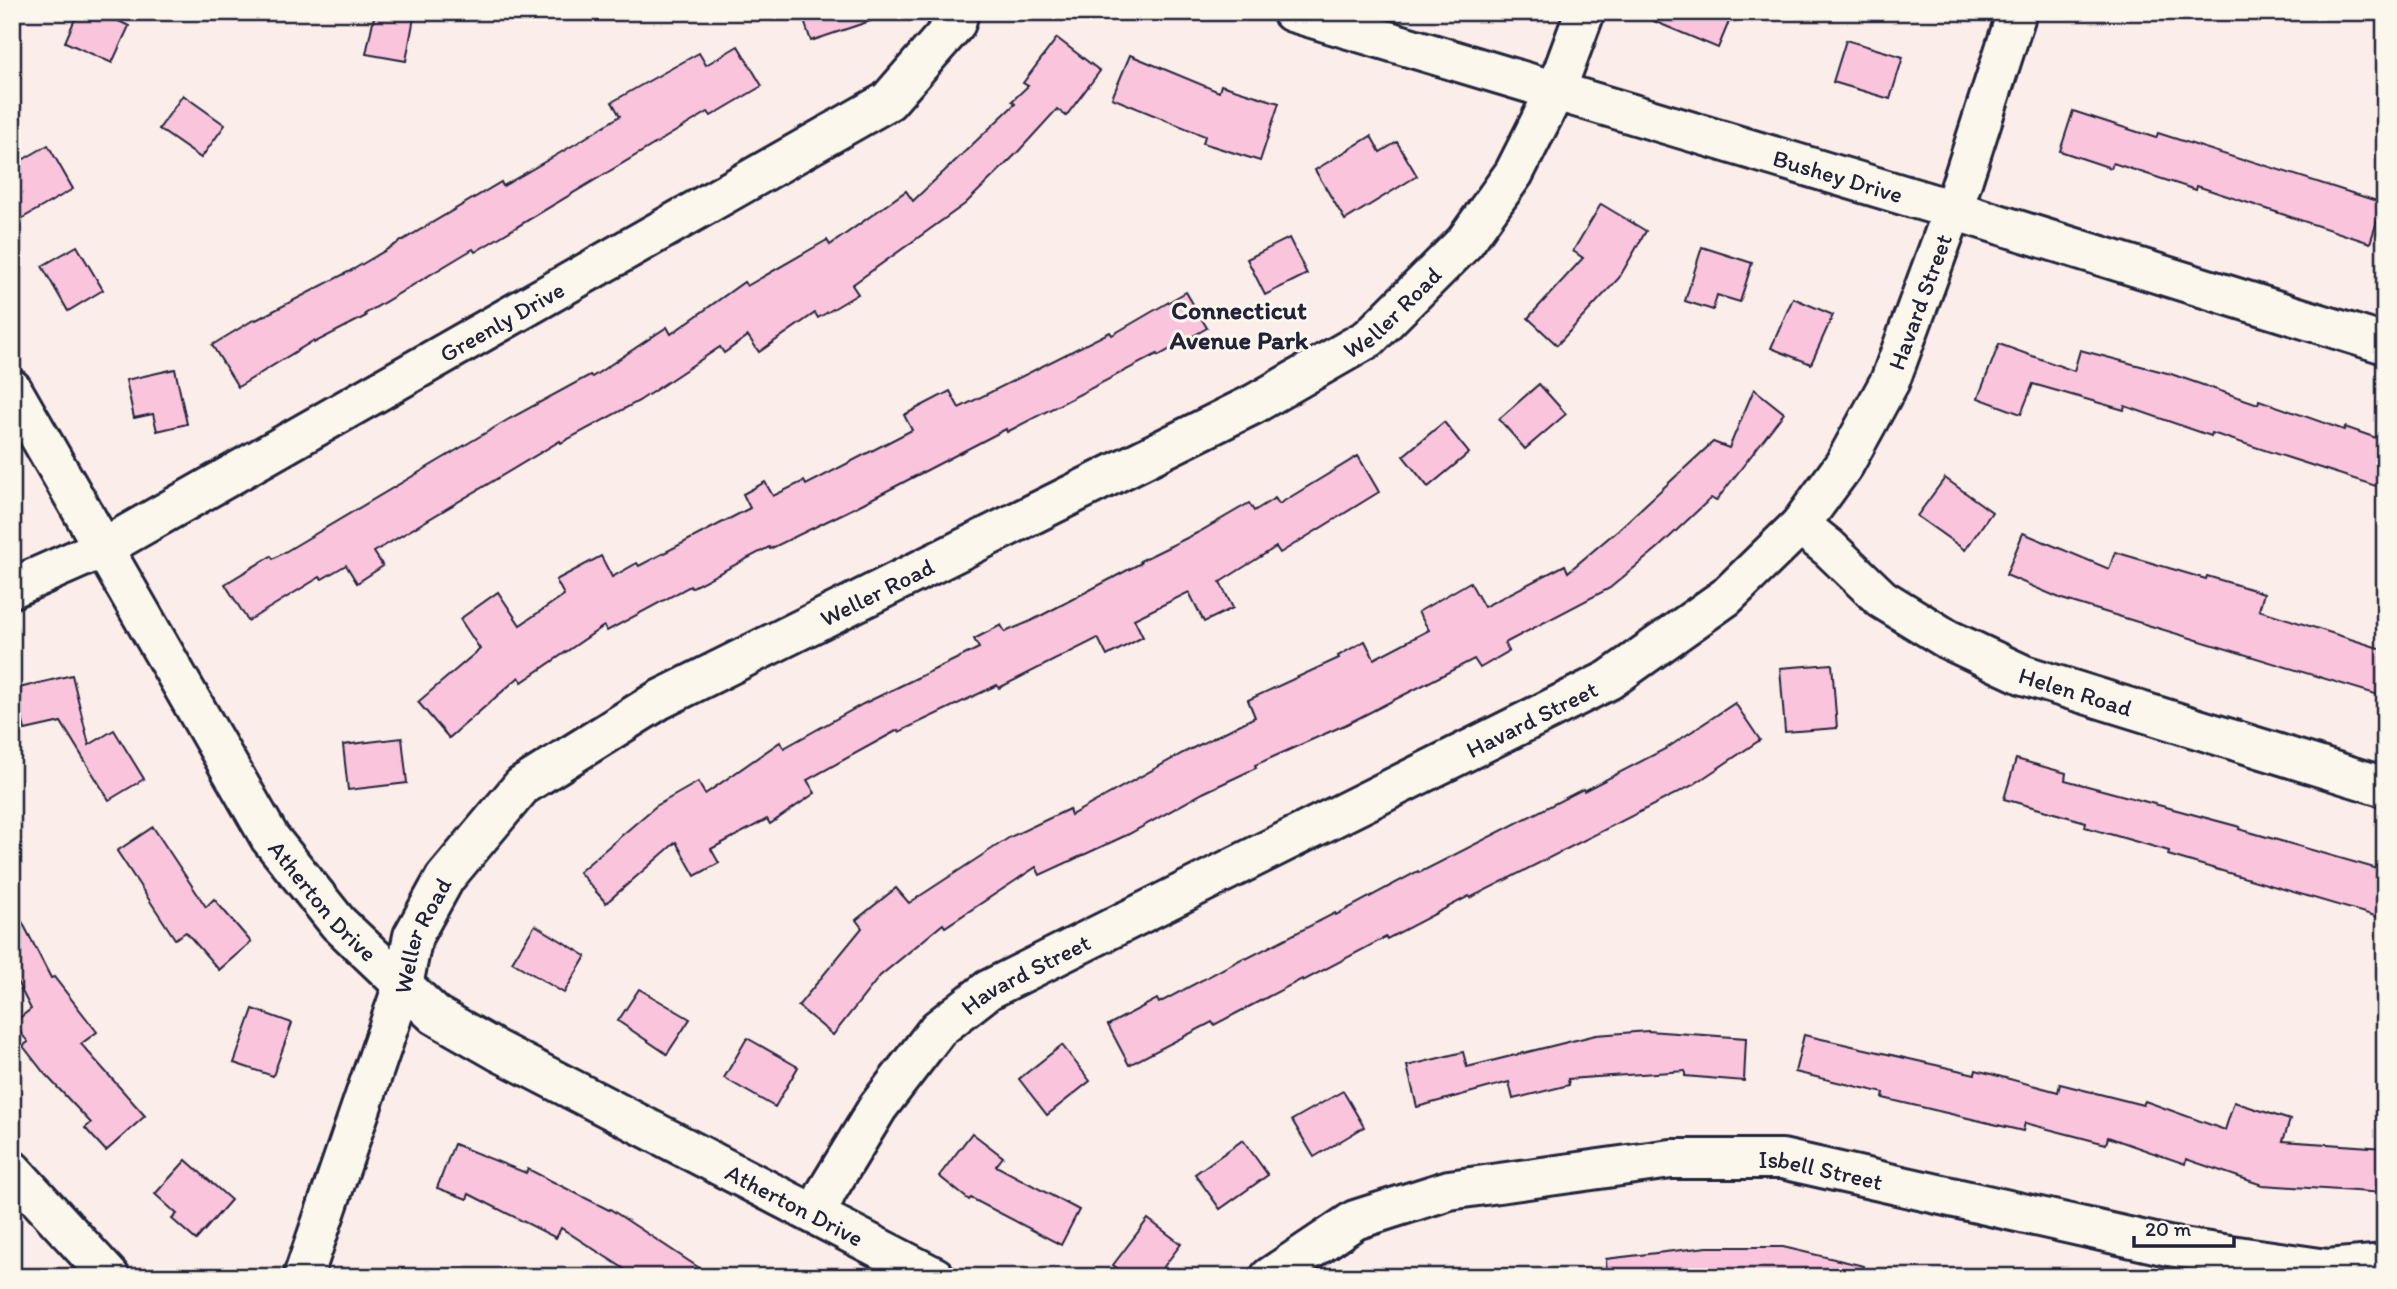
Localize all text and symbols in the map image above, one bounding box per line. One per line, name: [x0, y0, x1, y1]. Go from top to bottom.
street label: Bushey Drive: [1770, 142, 1906, 209]
street label: Havard Street: [1881, 230, 1958, 374]
street label: Weller Road: [1338, 260, 1447, 364]
street label: Greenly Drive: [434, 274, 569, 368]
district label: Connecticut Avenue Park: [1169, 294, 1309, 356]
street label: Weller Road: [815, 551, 939, 632]
street label: Helen Road: [2015, 660, 2136, 722]
street label: Havard Street: [1461, 674, 1602, 764]
street label: Atherton Drive: [263, 834, 383, 967]
street label: Weller Road: [387, 872, 457, 996]
street label: Havard Street: [955, 927, 1095, 1020]
street label: Isbell Street: [1759, 1144, 1886, 1196]
street label: Atherton Drive: [721, 1157, 869, 1252]
scale bar: [2134, 1205, 2234, 1249]
text: 20 m: [2145, 1216, 2192, 1241]

